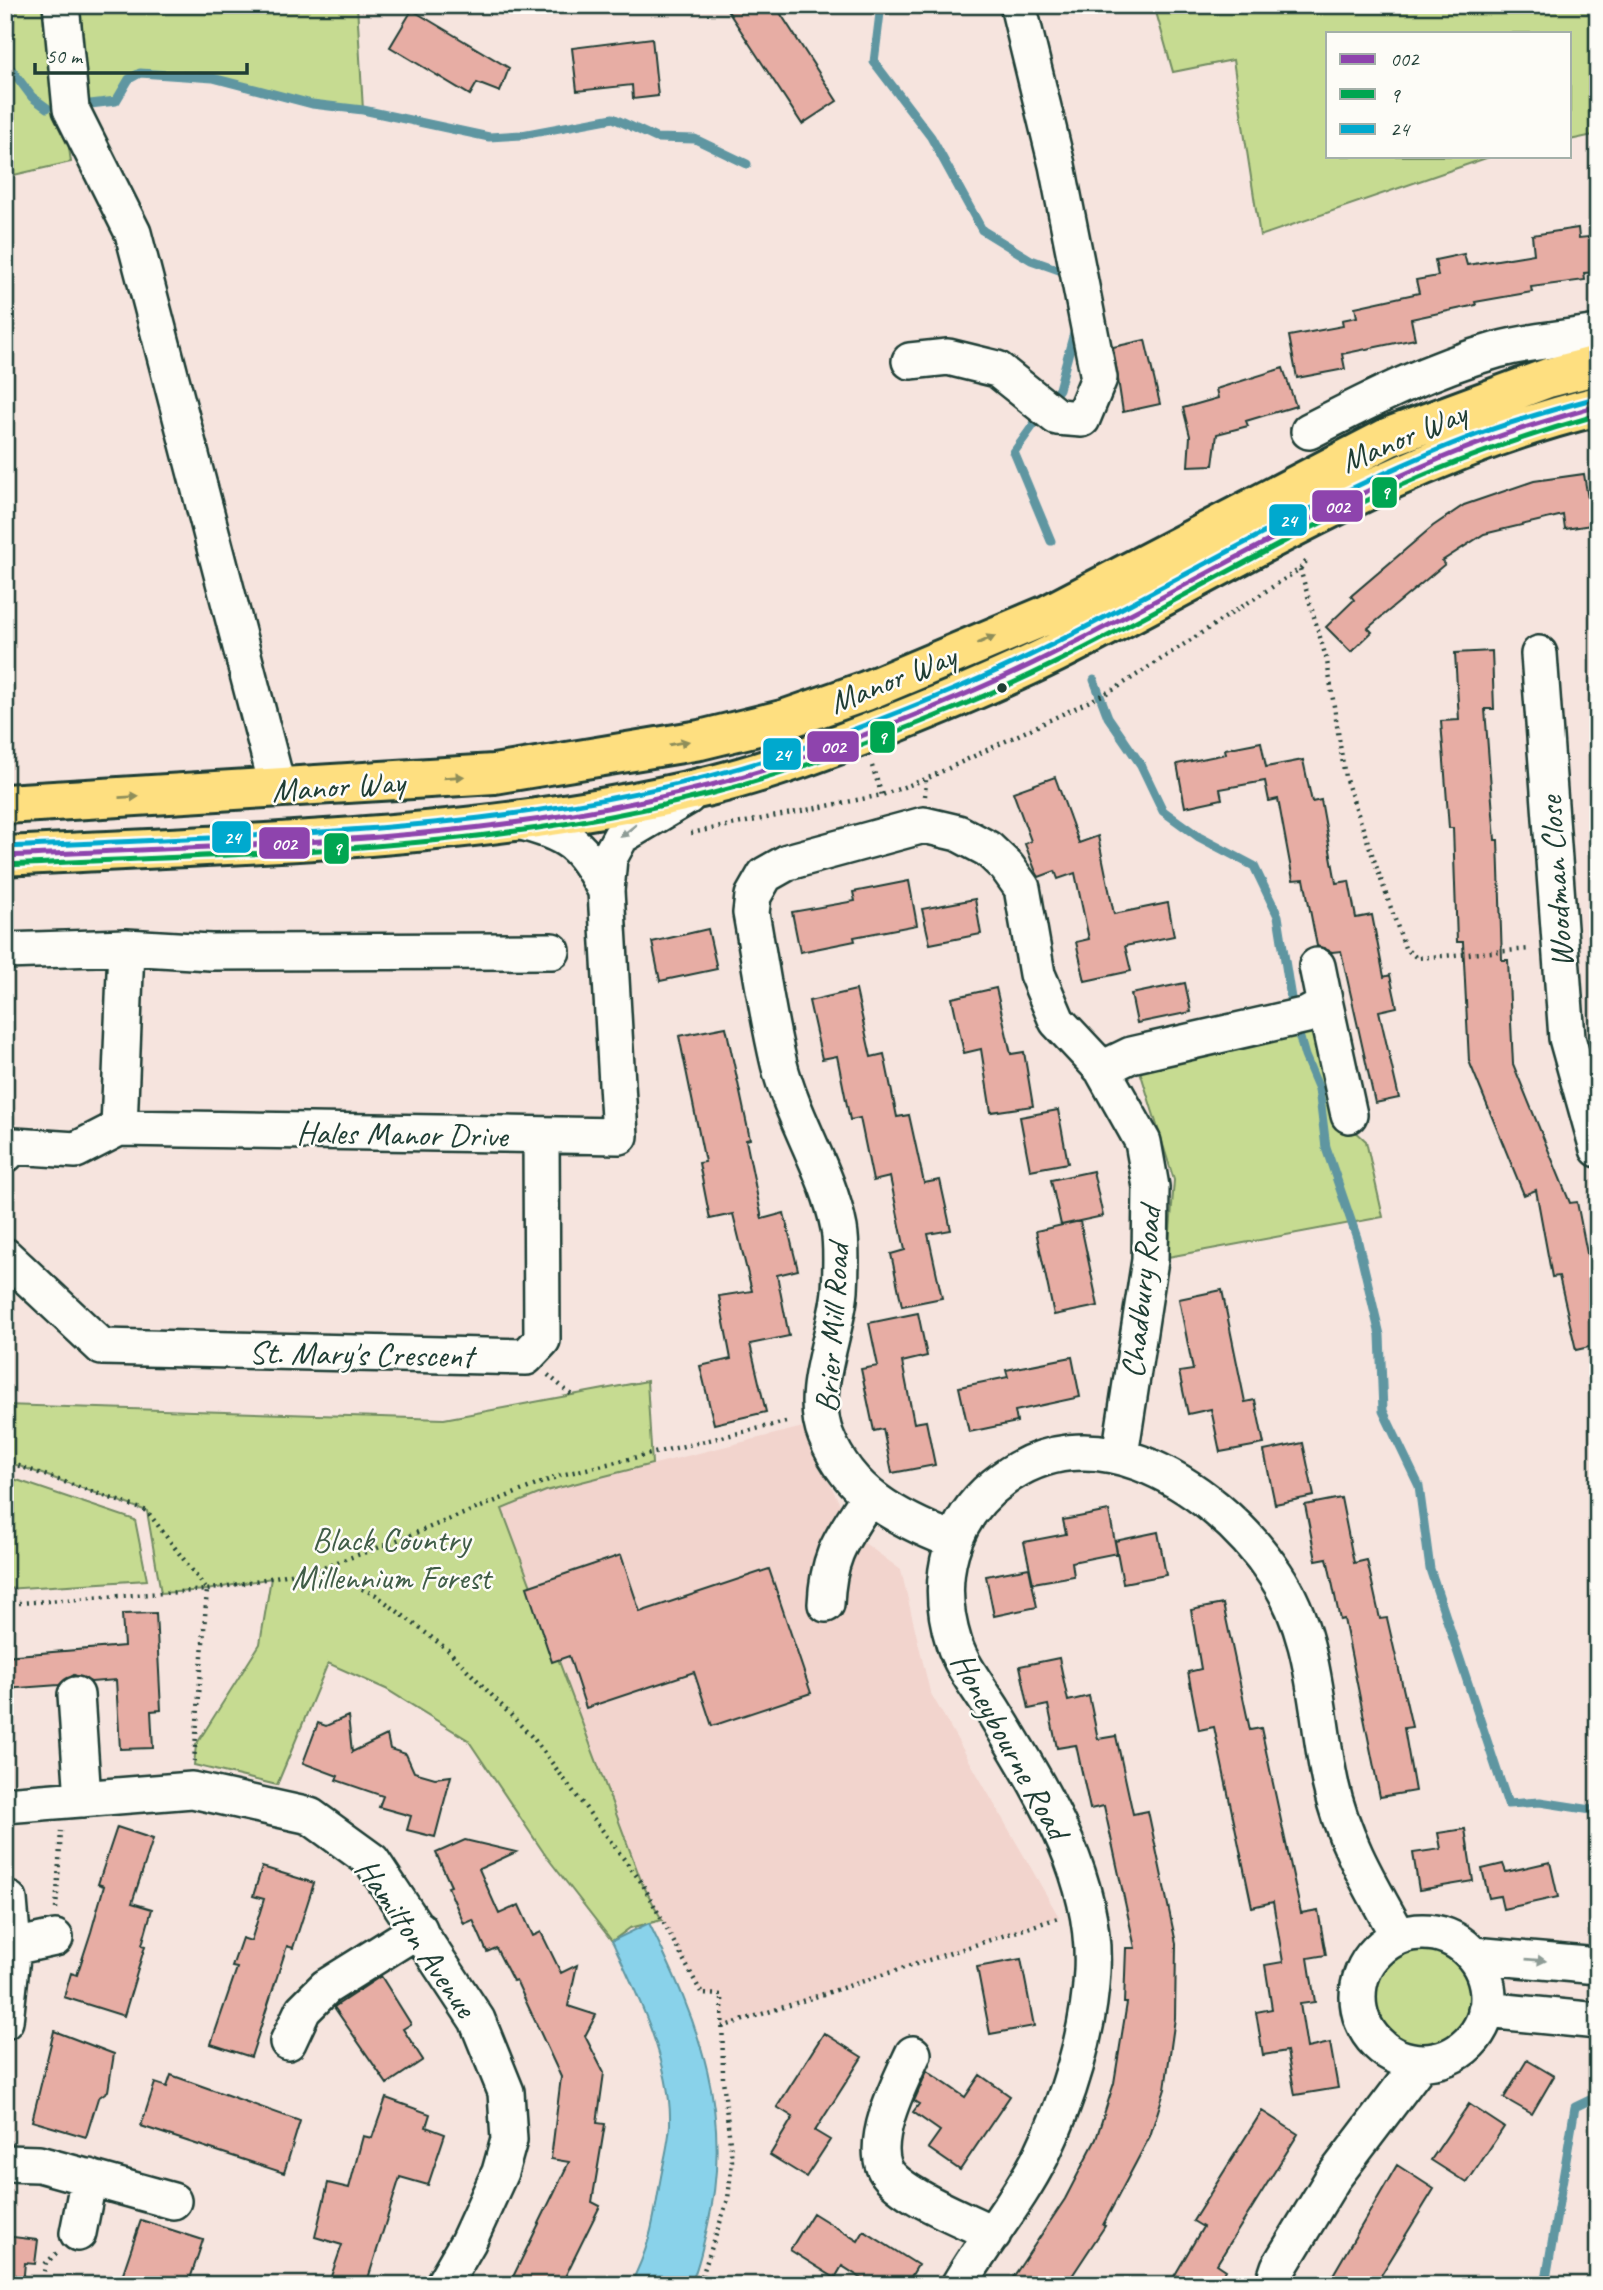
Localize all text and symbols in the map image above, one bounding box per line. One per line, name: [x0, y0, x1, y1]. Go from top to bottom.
scale bar: [35, 32, 247, 76]
legend: [1326, 32, 1572, 158]
text: 50 m: [46, 43, 84, 69]
text: 002: [1390, 46, 1420, 72]
text: 9: [1390, 82, 1401, 108]
text: 24: [1390, 116, 1411, 142]
street label: Manor Way: [1334, 391, 1475, 482]
line badge: 9: [1371, 476, 1398, 509]
text: 9: [1381, 481, 1392, 505]
line badge: 002: [1311, 489, 1364, 523]
text: 002: [1324, 495, 1352, 519]
line badge: 24: [1268, 503, 1308, 537]
text: 24: [1279, 509, 1299, 533]
street label: Manor Way: [823, 634, 964, 723]
one-way arrow: [976, 634, 997, 645]
unlabelled marker: [995, 681, 1009, 695]
line badge: 9: [869, 720, 896, 754]
text: 9: [878, 726, 889, 750]
line badge: 002: [806, 730, 860, 763]
text: 002: [820, 735, 848, 759]
one-way arrow: [668, 737, 690, 748]
line badge: 24: [762, 737, 802, 771]
text: 24: [773, 743, 793, 767]
street label: Manor Way: [270, 760, 409, 812]
one-way arrow: [443, 771, 465, 782]
one-way arrow: [118, 792, 140, 803]
street label: Woodman Close: [1529, 793, 1583, 969]
line badge: 24: [211, 820, 252, 854]
one-way arrow: [620, 824, 638, 839]
text: 24: [223, 826, 243, 850]
line badge: 002: [258, 826, 311, 860]
text: 002: [271, 832, 299, 856]
line badge: 9: [323, 832, 350, 865]
text: 9: [333, 837, 344, 861]
street label: Hales Manor Drive: [296, 1111, 510, 1157]
street label: Chadbury Road: [1111, 1199, 1171, 1380]
street label: Brier Mill Road: [805, 1237, 859, 1414]
street label: St. Mary's Crescent: [249, 1331, 478, 1377]
park label: Black Country Millennium Forest: [291, 1519, 494, 1599]
street label: Honeybourne Road: [942, 1645, 1081, 1851]
street label: Hamilton Avenue: [346, 1850, 488, 2027]
one-way arrow: [1525, 1955, 1547, 1966]

